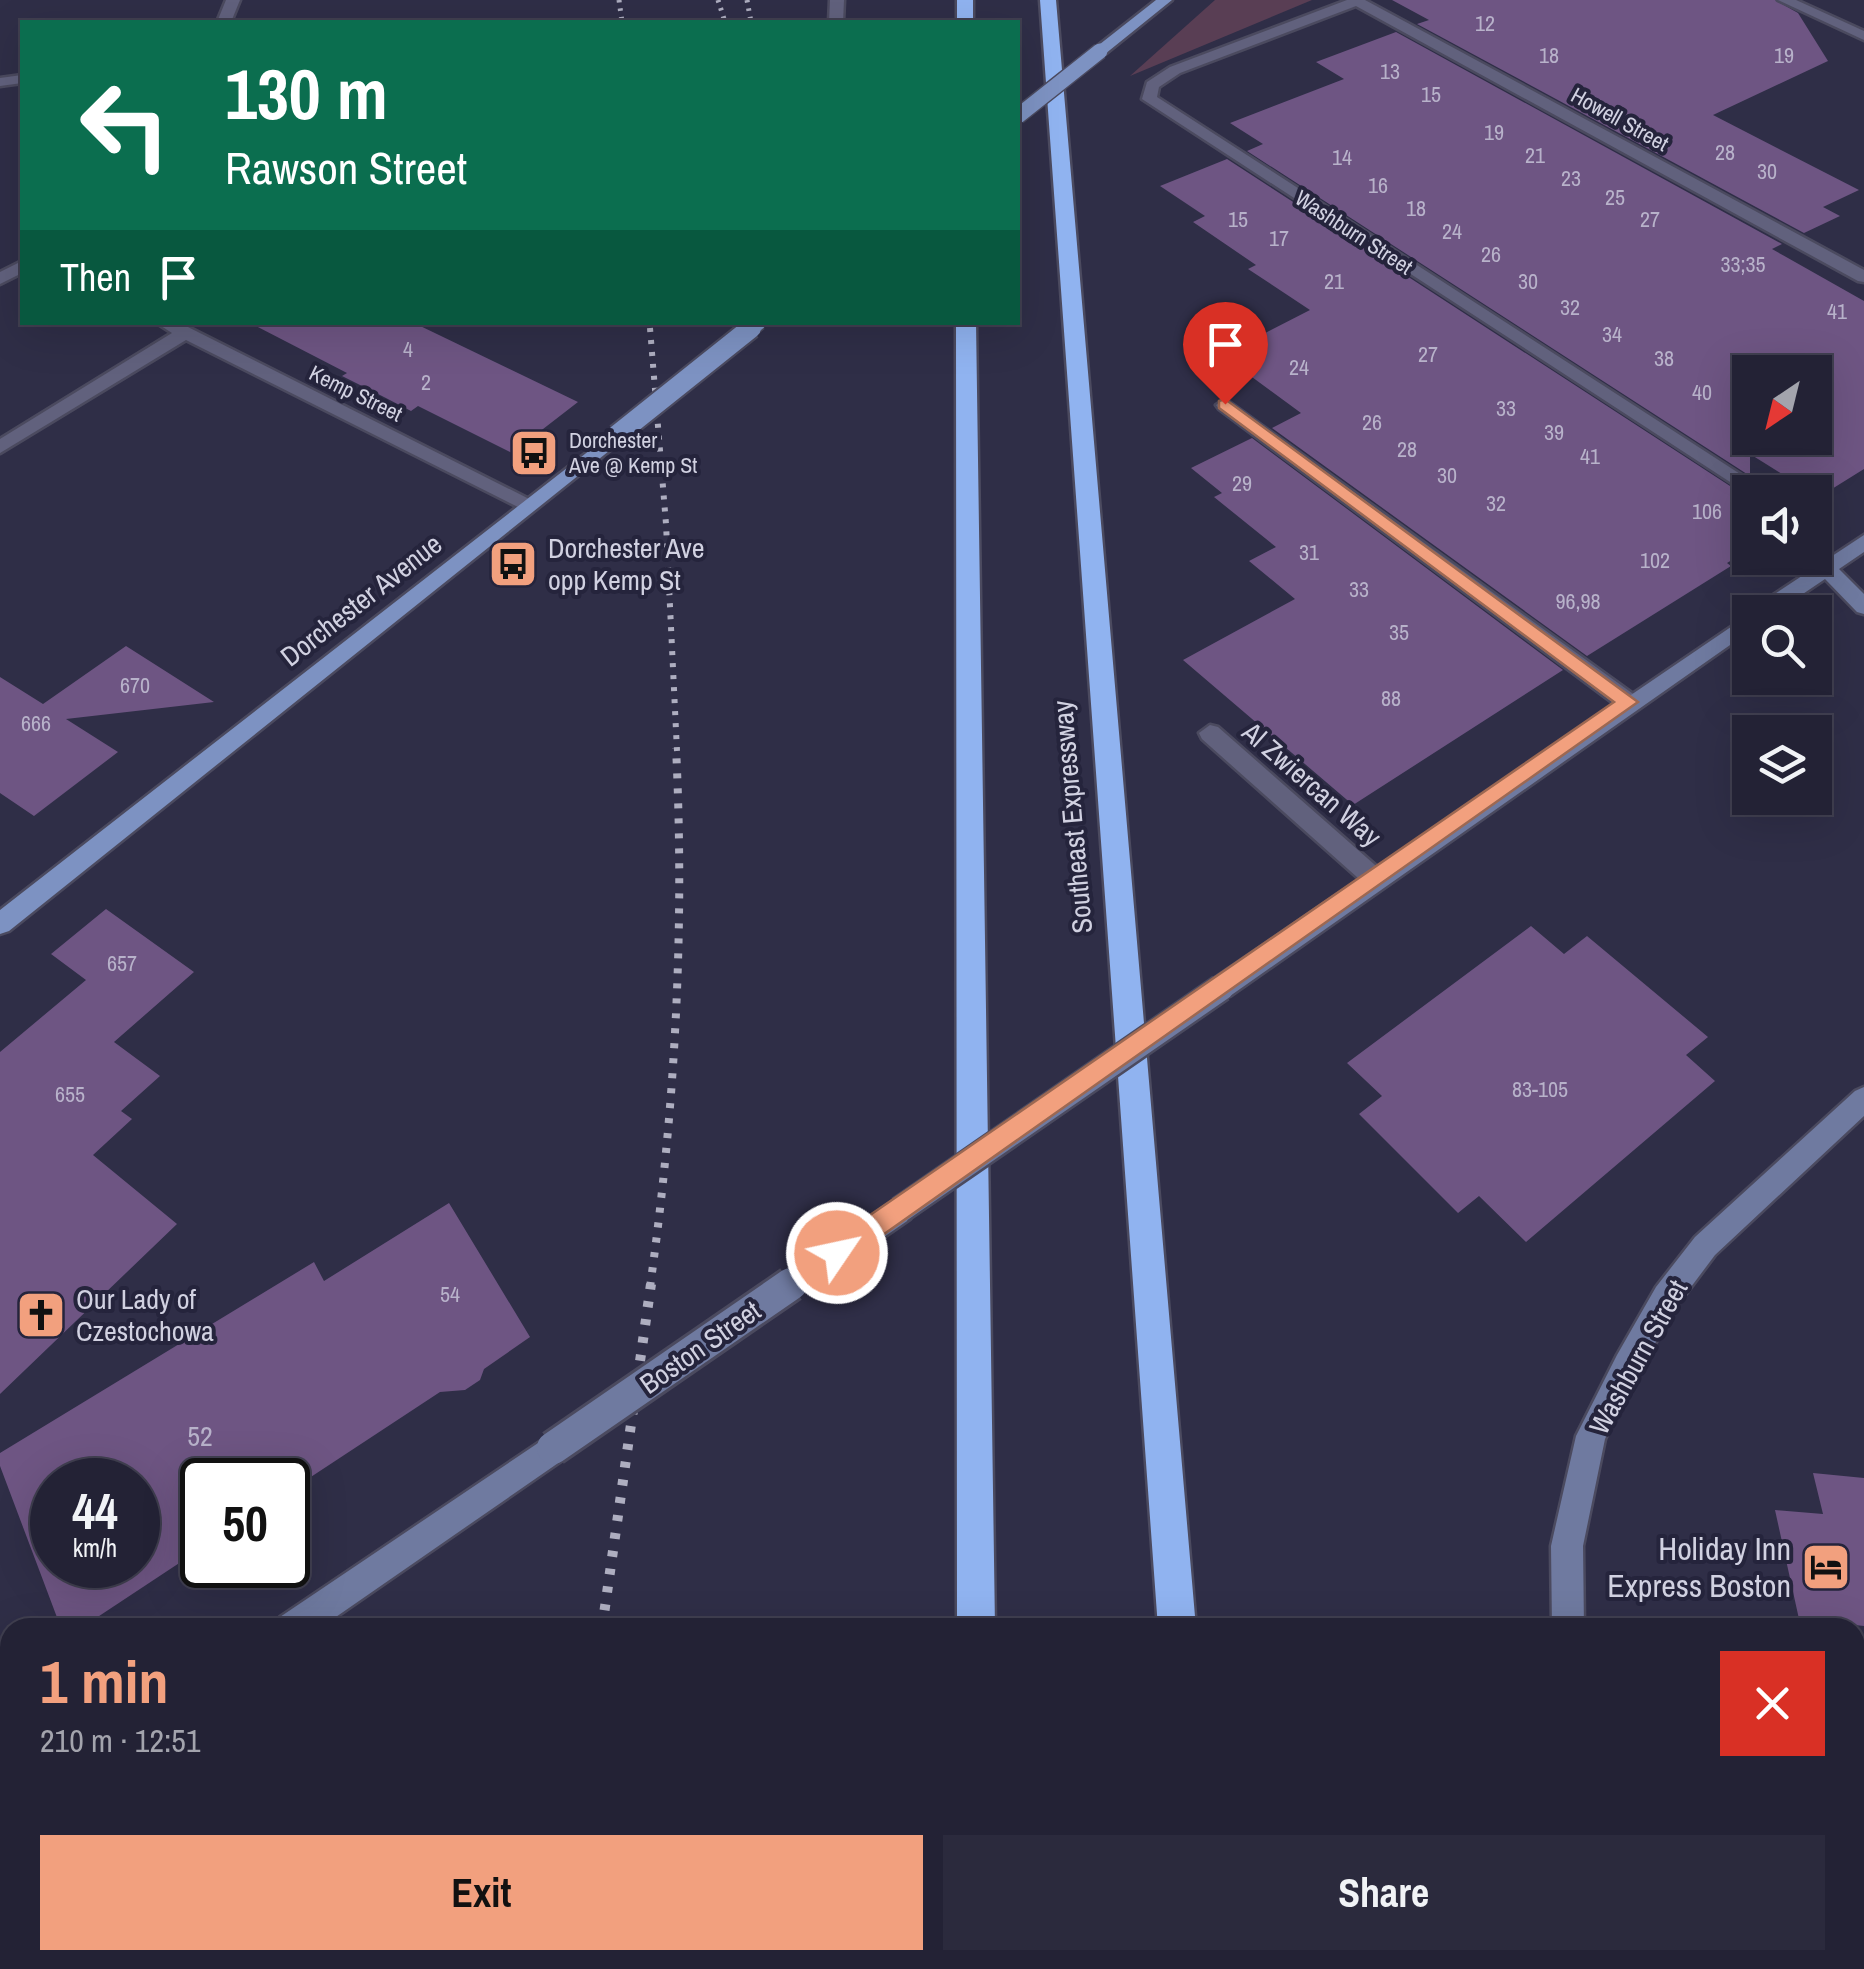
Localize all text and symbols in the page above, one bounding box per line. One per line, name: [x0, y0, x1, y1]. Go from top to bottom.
house number: 12: [1475, 8, 1495, 38]
house number: 18: [1539, 40, 1559, 70]
house number: 19: [1774, 40, 1794, 70]
text: 130 m: [225, 47, 388, 141]
house number: 13: [1380, 56, 1400, 86]
icon: left: [60, 60, 190, 190]
house number: 15: [1421, 79, 1441, 109]
street label: Howell Street: [1566, 80, 1674, 158]
house number: 19: [1484, 117, 1504, 147]
text: Rawson Street: [225, 137, 467, 198]
house number: 28: [1715, 137, 1735, 167]
house number: 21: [1525, 140, 1545, 170]
house number: 14: [1332, 142, 1352, 172]
house number: 30: [1757, 156, 1777, 186]
house number: 23: [1561, 163, 1581, 193]
house number: 16: [1368, 170, 1388, 200]
house number: 25: [1605, 182, 1625, 212]
street label: Washburn Street: [1289, 183, 1419, 281]
house number: 18: [1406, 193, 1426, 223]
house number: 15: [1228, 204, 1248, 234]
house number: 27: [1640, 204, 1660, 234]
house number: 24: [1442, 216, 1462, 246]
house number: 17: [1269, 223, 1289, 253]
house number: 26: [1481, 239, 1501, 269]
house number: 33;35: [1720, 249, 1766, 279]
icon: arrive: [151, 250, 206, 305]
text: Then: [60, 252, 131, 303]
house number: 21: [1324, 266, 1344, 296]
house number: 30: [1518, 266, 1538, 296]
house number: 32: [1560, 292, 1580, 322]
house number: 41: [1827, 296, 1847, 326]
pin: [1183, 302, 1268, 405]
icon: arrive: [1198, 317, 1253, 372]
house number: 34: [1602, 319, 1622, 349]
house number: 4: [403, 334, 413, 364]
house number: 27: [1418, 339, 1438, 369]
house number: 38: [1654, 343, 1674, 373]
house number: 24: [1289, 352, 1309, 382]
north arrow: [1732, 355, 1832, 455]
map controls: [1732, 355, 1832, 815]
street label: Kemp Street: [304, 358, 408, 428]
house number: 2: [421, 367, 431, 397]
house number: 40: [1692, 377, 1712, 407]
house number: 33: [1496, 393, 1516, 423]
house number: 26: [1362, 407, 1382, 437]
house number: 39: [1544, 417, 1564, 447]
place label: Dorchester Ave @ Kemp St: [568, 425, 697, 480]
bus stop icon: Dorchester Ave @ Kemp St: [508, 427, 560, 479]
house number: 28: [1397, 434, 1417, 464]
house number: 41: [1580, 441, 1600, 471]
house number: 30: [1437, 460, 1457, 490]
house number: 29: [1232, 468, 1252, 498]
button: sound: [1732, 475, 1832, 575]
house number: 32: [1486, 488, 1506, 518]
house number: 106: [1692, 496, 1722, 526]
street label: Dorchester Avenue: [273, 525, 449, 675]
place label: Dorchester Ave opp Kemp St: [548, 529, 705, 599]
house number: 31: [1299, 537, 1319, 567]
bus stop icon: Dorchester Ave opp Kemp St: [487, 538, 539, 590]
house number: 102: [1640, 545, 1670, 575]
house number: 33: [1349, 574, 1369, 604]
house number: 96,98: [1555, 586, 1601, 616]
button: search: [1732, 595, 1832, 695]
house number: 35: [1389, 617, 1409, 647]
house number: 670: [120, 670, 150, 700]
house number: 88: [1381, 683, 1401, 713]
street label: Southeast Expressway: [1043, 699, 1101, 935]
house number: 666: [21, 708, 51, 738]
street label: Al Zwiercan Way: [1234, 712, 1390, 855]
button: layers: [1732, 715, 1832, 815]
house number: 657: [107, 948, 137, 978]
house number: 83-105: [1512, 1074, 1568, 1104]
house number: 655: [55, 1079, 85, 1109]
position arrow: [785, 1201, 889, 1305]
street label: Washburn Street: [1580, 1273, 1696, 1441]
house number: 54: [440, 1279, 460, 1309]
place label: Our Lady of Czestochowa: [76, 1280, 214, 1350]
church icon: Our Lady of Czestochowa: [15, 1289, 67, 1341]
street label: Boston Street: [632, 1292, 768, 1402]
house number: 52: [187, 1417, 213, 1455]
speed limit sign: 50: [180, 1458, 310, 1588]
text: 44: [72, 1477, 118, 1545]
place label: Holiday Inn Express Boston: [1607, 1527, 1791, 1607]
text: km/h: [73, 1531, 117, 1565]
hotel icon: Holiday Inn Express Boston: [1800, 1541, 1852, 1593]
text: 1 min: [40, 1641, 169, 1722]
button: close: [1720, 1651, 1825, 1756]
text: 210 m · 12:51: [40, 1719, 200, 1762]
button: Exit: [40, 1835, 923, 1950]
button: Share: [943, 1835, 1825, 1950]

